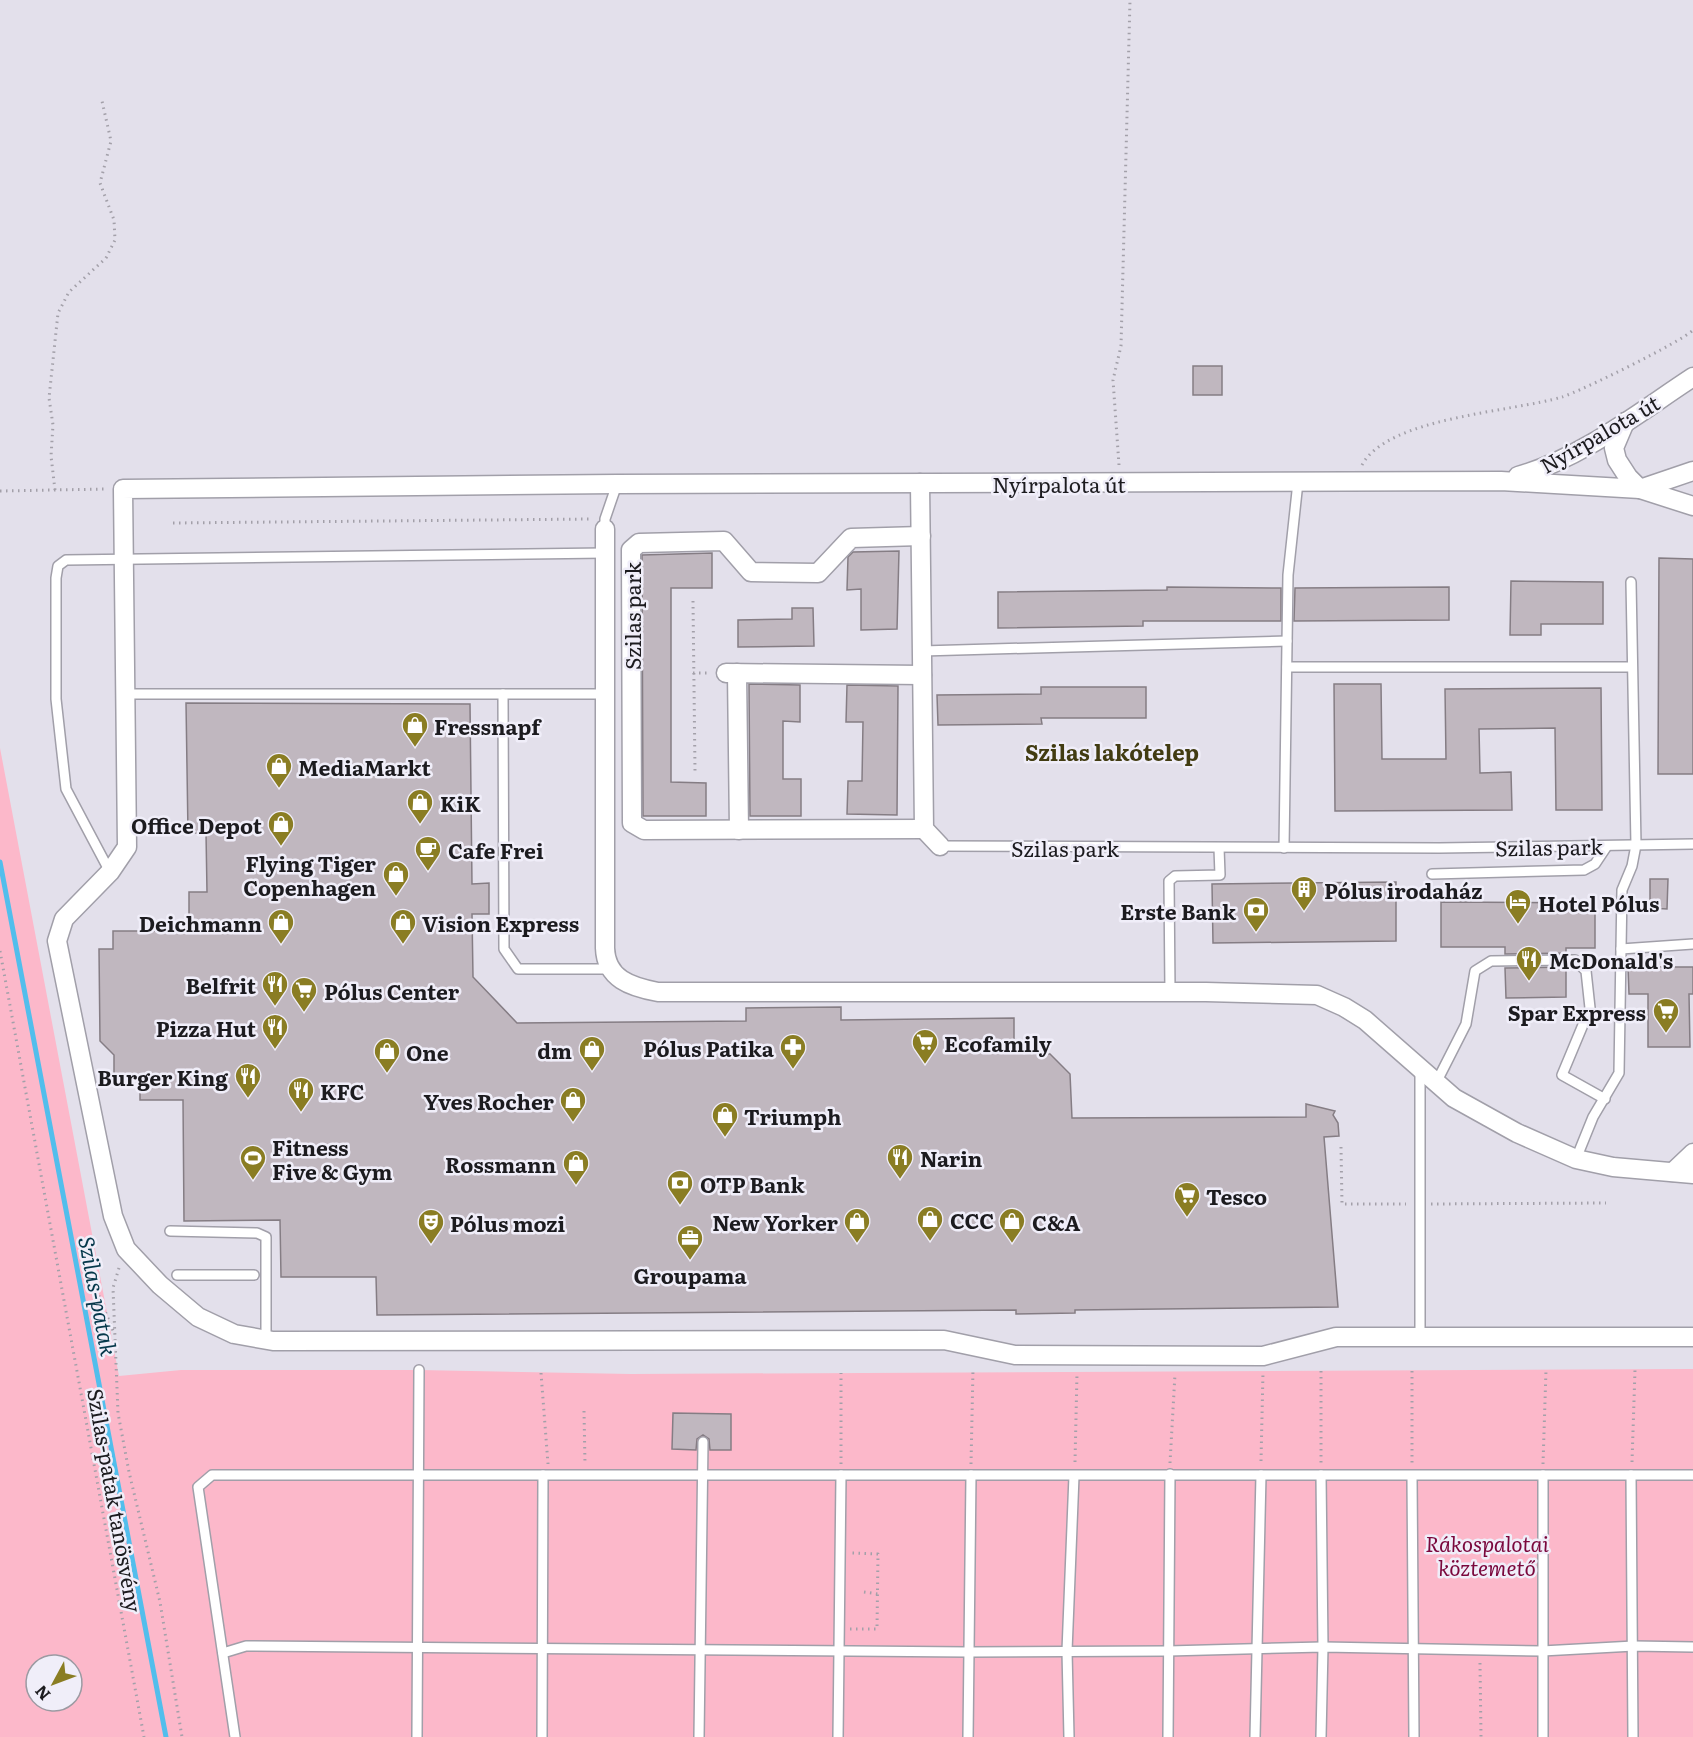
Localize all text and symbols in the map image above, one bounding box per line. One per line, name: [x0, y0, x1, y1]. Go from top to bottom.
street label: Nyírpalota út: [1533, 386, 1665, 480]
street label: Nyírpalota út: [992, 468, 1126, 499]
street label: Szilas park: [616, 562, 647, 670]
shop icon: Fressnapf: [400, 710, 430, 748]
place label: Fressnapf: [434, 710, 542, 741]
district label: Szilas lakótelep: [1025, 735, 1199, 768]
shop icon: MediaMarkt: [264, 751, 294, 789]
place label: MediaMarkt: [298, 751, 431, 782]
shop icon: KiK: [405, 787, 435, 825]
place label: KiK: [440, 787, 481, 818]
place label: Office Depot: [131, 809, 263, 840]
shop icon: Office Depot: [266, 809, 296, 847]
street label: Szilas park: [1495, 830, 1603, 862]
street label: Szilas park: [1011, 832, 1119, 863]
cafe icon: Cafe Frei: [413, 834, 443, 872]
place label: Cafe Frei: [448, 834, 544, 865]
place label: Flying Tiger Copenhagen: [243, 847, 377, 902]
shop icon: Flying Tiger Copenhagen: [381, 859, 411, 897]
building icon: Pólus irodaház: [1289, 874, 1319, 912]
place label: Pólus irodaház: [1324, 874, 1482, 905]
hotel icon: Hotel Pólus: [1503, 887, 1533, 925]
place label: Hotel Pólus: [1538, 887, 1659, 918]
place label: Erste Bank: [1120, 895, 1237, 926]
bank icon: Erste Bank: [1241, 895, 1271, 933]
place label: Deichmann: [139, 907, 262, 938]
shop icon: Deichmann: [266, 907, 296, 945]
shop icon: Vision Express: [388, 907, 418, 945]
place label: Vision Express: [422, 907, 579, 938]
restaurant icon: McDonald's: [1514, 944, 1544, 982]
place label: McDonald's: [1549, 944, 1673, 975]
place label: Belfrit: [185, 969, 257, 1000]
restaurant icon: Belfrit: [260, 969, 290, 1007]
supermarket icon: Pólus Center: [289, 975, 319, 1013]
place label: Pólus Center: [324, 975, 460, 1006]
place label: Spar Express: [1508, 996, 1646, 1027]
supermarket icon: Spar Express: [1651, 996, 1681, 1034]
place label: Pizza Hut: [156, 1012, 257, 1043]
restaurant icon: Pizza Hut: [260, 1012, 290, 1050]
supermarket icon: Ecofamily: [910, 1027, 940, 1065]
place label: Ecofamily: [944, 1027, 1052, 1058]
place label: Pólus Patika: [643, 1032, 775, 1063]
pharmacy icon: Pólus Patika: [778, 1032, 808, 1070]
place label: dm: [537, 1034, 572, 1065]
shop icon: dm: [577, 1034, 607, 1072]
shop icon: One: [372, 1036, 402, 1074]
place label: One: [406, 1036, 449, 1067]
place label: Burger King: [97, 1061, 228, 1092]
restaurant icon: Burger King: [233, 1061, 263, 1099]
restaurant icon: KFC: [286, 1075, 316, 1113]
place label: KFC: [320, 1075, 364, 1106]
place label: Yves Rocher: [424, 1085, 555, 1116]
shop icon: Yves Rocher: [558, 1085, 588, 1123]
shop icon: Triumph: [710, 1100, 740, 1138]
place label: Triumph: [744, 1100, 841, 1131]
place label: Fitness Five & Gym: [272, 1131, 393, 1186]
restaurant icon: Narin: [885, 1142, 915, 1180]
place label: Narin: [920, 1142, 983, 1173]
sports icon: Fitness Five & Gym: [238, 1143, 268, 1181]
place label: Rossmann: [445, 1148, 556, 1179]
shop icon: Rossmann: [561, 1148, 591, 1186]
bank icon: OTP Bank: [665, 1168, 695, 1206]
place label: OTP Bank: [700, 1168, 806, 1199]
supermarket icon: Tesco: [1172, 1180, 1202, 1218]
place label: Tesco: [1206, 1180, 1267, 1211]
shop icon: CCC: [915, 1204, 945, 1242]
place label: CCC: [950, 1204, 994, 1235]
place label: New Yorker: [712, 1206, 839, 1237]
shop icon: New Yorker: [842, 1206, 872, 1244]
shop icon: C&A: [997, 1206, 1027, 1244]
place label: C&A: [1032, 1206, 1080, 1237]
theatre icon: Pólus mozi: [416, 1207, 446, 1245]
place label: Pólus mozi: [450, 1207, 566, 1238]
office icon: Groupama: [675, 1223, 705, 1261]
water label: Szilas-patak: [71, 1233, 127, 1359]
place label: Groupama: [633, 1259, 747, 1290]
street label: Szilas-patak tanösvény: [81, 1386, 151, 1615]
park label: Rákospalotai köztemető: [1425, 1527, 1549, 1582]
north arrow: [24, 1653, 84, 1713]
text: N: [28, 1681, 55, 1706]

